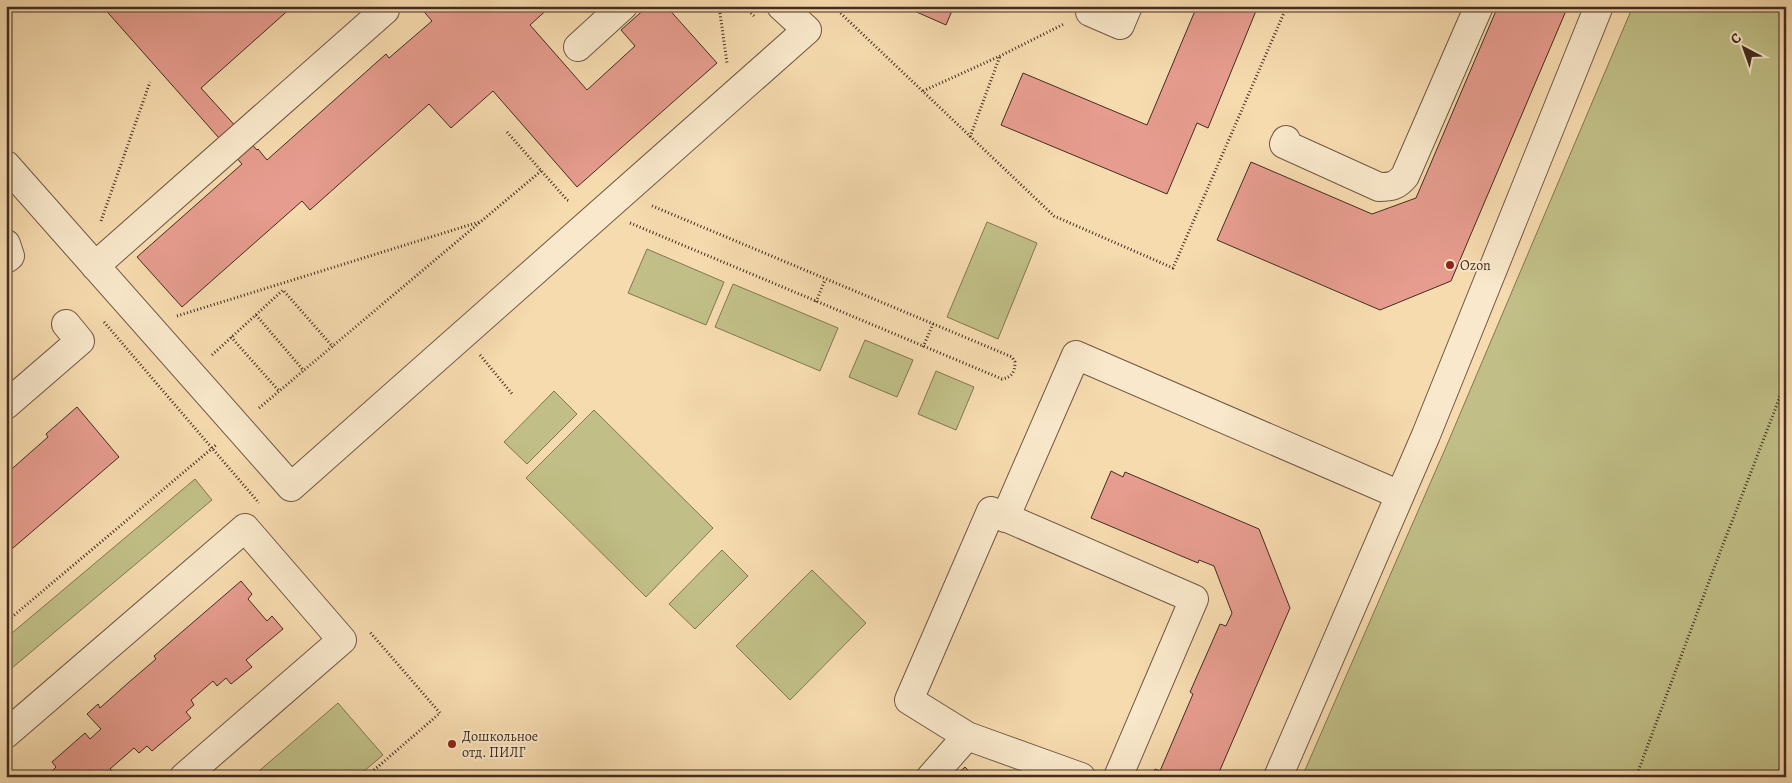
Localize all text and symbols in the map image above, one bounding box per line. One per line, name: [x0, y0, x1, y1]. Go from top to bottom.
north arrow: [1720, 22, 1770, 72]
text: С: [1726, 28, 1746, 49]
place label: Ozon: [1460, 256, 1491, 275]
marker: Ozon: [1444, 259, 1456, 271]
place label: Дошкольное отд. ПИЛГ: [462, 727, 538, 762]
marker: Дошкольное отд. ПИЛГ: [446, 738, 458, 750]

